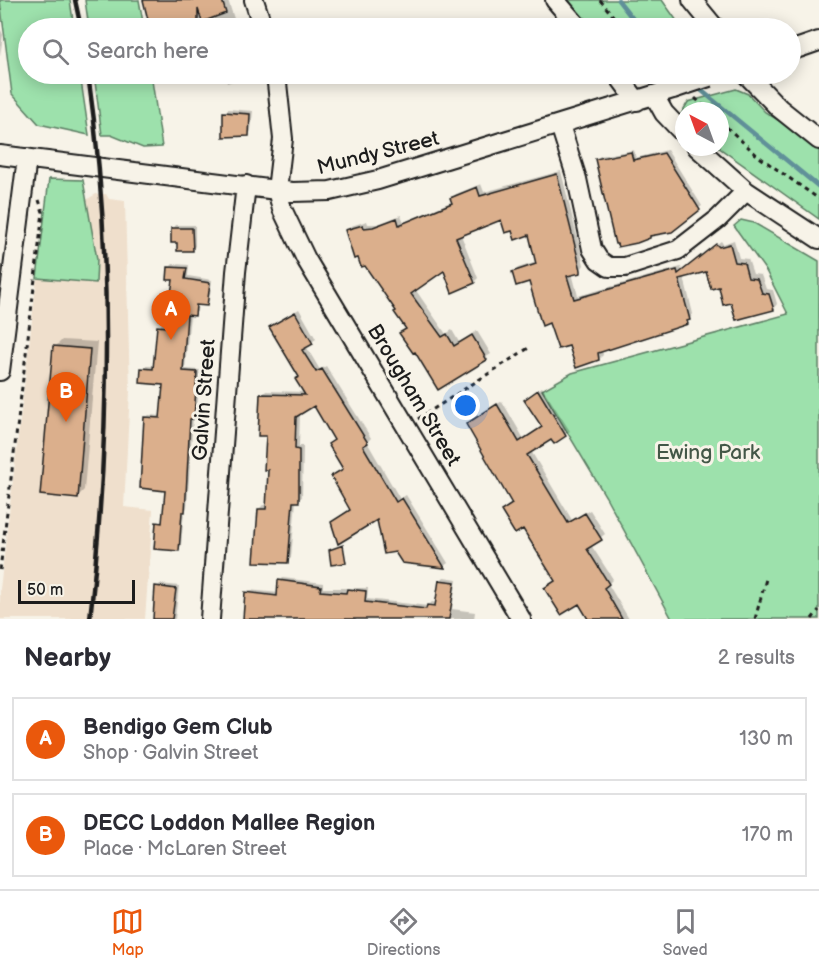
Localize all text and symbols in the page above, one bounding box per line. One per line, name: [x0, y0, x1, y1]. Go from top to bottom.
search box: [18, 18, 801, 84]
icon: search: [39, 35, 72, 68]
text: Search here: [87, 38, 209, 65]
north arrow: [675, 102, 729, 156]
street label: Mundy Street: [314, 126, 442, 180]
pin: A: [152, 290, 190, 340]
street label: Brougham Street: [362, 320, 466, 471]
street label: Galvin Street: [187, 338, 221, 462]
pin: B: [46, 372, 86, 422]
your location: [451, 391, 480, 420]
park label: Ewing Park: [656, 440, 761, 465]
scale bar: [18, 577, 135, 604]
text: 50 m: [27, 581, 63, 600]
text: Nearby: [24, 643, 111, 674]
text: 2 results: [718, 646, 795, 670]
text: Bendigo Gem Club: [83, 714, 273, 741]
text: A: [39, 727, 52, 751]
text: 130 m: [739, 727, 793, 751]
text: Shop · Galvin Street: [83, 741, 258, 765]
text: DECC Loddon Mallee Region: [83, 810, 375, 837]
text: B: [38, 823, 53, 847]
text: 170 m: [742, 823, 793, 847]
text: Place · McLaren Street: [83, 837, 287, 861]
tab: Map: [111, 905, 144, 960]
tab: Directions: [367, 905, 440, 960]
tab: Saved: [663, 905, 708, 960]

